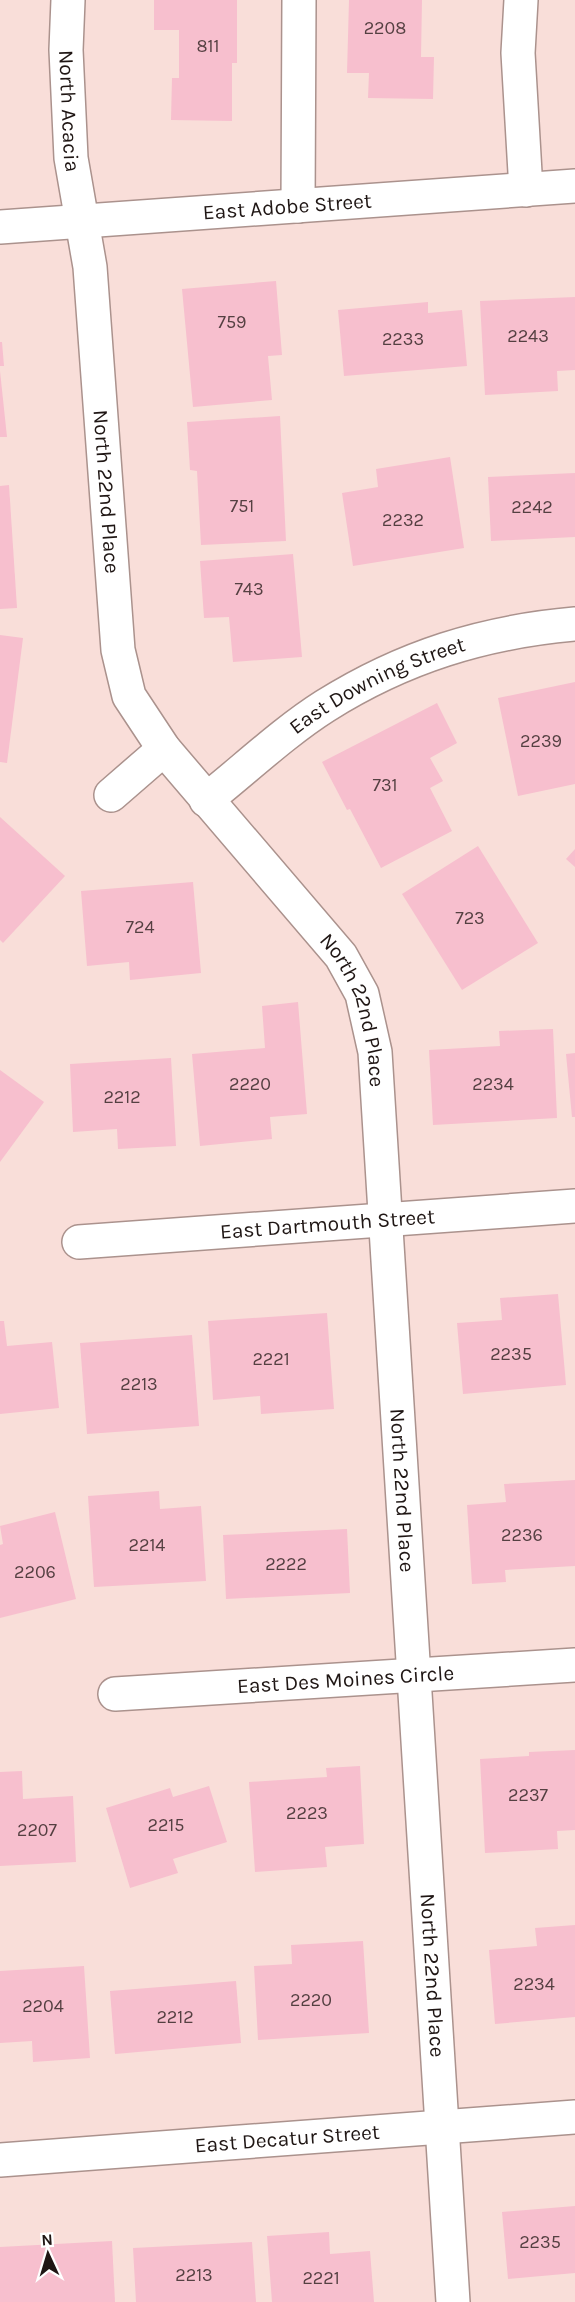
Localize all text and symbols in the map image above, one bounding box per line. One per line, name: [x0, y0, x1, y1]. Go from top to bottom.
house number: 2208: [364, 17, 406, 39]
house number: 811: [197, 35, 219, 57]
street label: North Acacia: [54, 49, 85, 174]
street label: East Adobe Street: [202, 189, 373, 225]
house number: 759: [217, 311, 247, 333]
house number: 2243: [507, 325, 549, 347]
house number: 2233: [382, 328, 424, 350]
street label: North 22nd Place: [88, 409, 124, 574]
house number: 751: [230, 495, 254, 517]
house number: 2242: [511, 496, 553, 518]
house number: 2232: [382, 509, 424, 531]
house number: 743: [234, 578, 264, 600]
street label: East Downing Street: [284, 632, 468, 739]
house number: 2239: [520, 730, 562, 752]
house number: 731: [372, 774, 398, 796]
house number: 723: [455, 907, 485, 929]
house number: 724: [126, 916, 154, 938]
street label: North 22nd Place: [315, 928, 389, 1088]
house number: 2220: [229, 1073, 271, 1095]
house number: 2234: [472, 1073, 514, 1095]
house number: 2212: [103, 1086, 141, 1108]
street label: East Dartmouth Street: [219, 1204, 436, 1244]
house number: 2235: [490, 1343, 532, 1365]
house number: 2221: [252, 1348, 290, 1370]
house number: 2213: [120, 1373, 158, 1395]
street label: North 22nd Place: [385, 1408, 419, 1573]
house number: 2236: [501, 1524, 543, 1546]
house number: 2214: [129, 1534, 165, 1556]
house number: 2222: [265, 1553, 307, 1575]
house number: 2206: [14, 1561, 56, 1583]
street label: East Des Moines Circle: [236, 1661, 455, 1698]
house number: 2237: [508, 1784, 549, 1806]
house number: 2223: [286, 1802, 328, 1824]
house number: 2215: [148, 1814, 184, 1836]
house number: 2207: [17, 1819, 58, 1841]
street label: North 22nd Place: [416, 1893, 450, 2058]
house number: 2234: [513, 1973, 555, 1995]
house number: 2220: [290, 1989, 332, 2011]
house number: 2204: [22, 1995, 64, 2017]
house number: 2212: [156, 2006, 194, 2028]
street label: East Decatur Street: [194, 2120, 381, 2157]
north arrow: [18, 2224, 78, 2284]
text: N: [41, 2230, 53, 2249]
house number: 2235: [519, 2231, 561, 2253]
house number: 2213: [175, 2264, 213, 2286]
house number: 2221: [302, 2267, 340, 2289]

